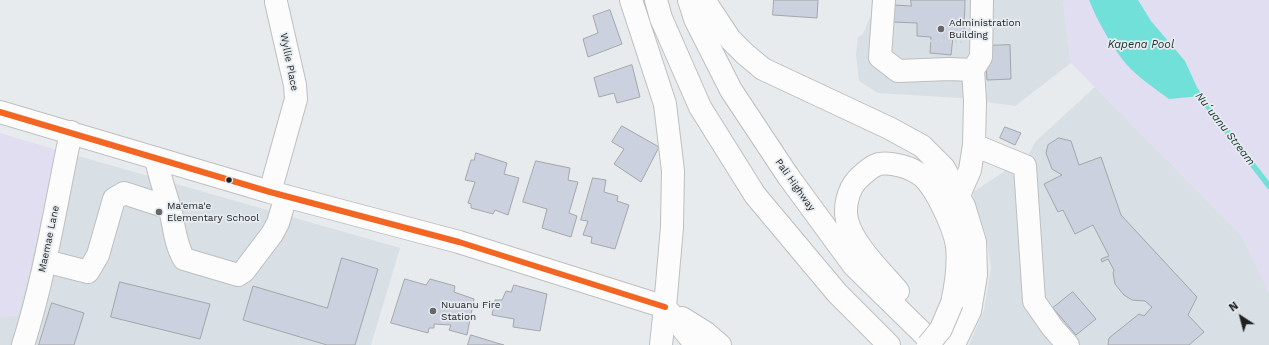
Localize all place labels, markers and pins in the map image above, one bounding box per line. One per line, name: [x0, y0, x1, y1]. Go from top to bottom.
place label: Administration Building: [949, 17, 1021, 40]
marker: Administration Building: [936, 24, 946, 34]
unlabelled marker: [224, 175, 234, 185]
place label: Ma'ema'e Elementary School: [167, 200, 259, 224]
marker: Ma'ema'e Elementary School: [154, 207, 164, 217]
place label: Nuuanu Fire Station: [441, 299, 500, 322]
marker: Nuuanu Fire Station: [428, 306, 438, 316]

